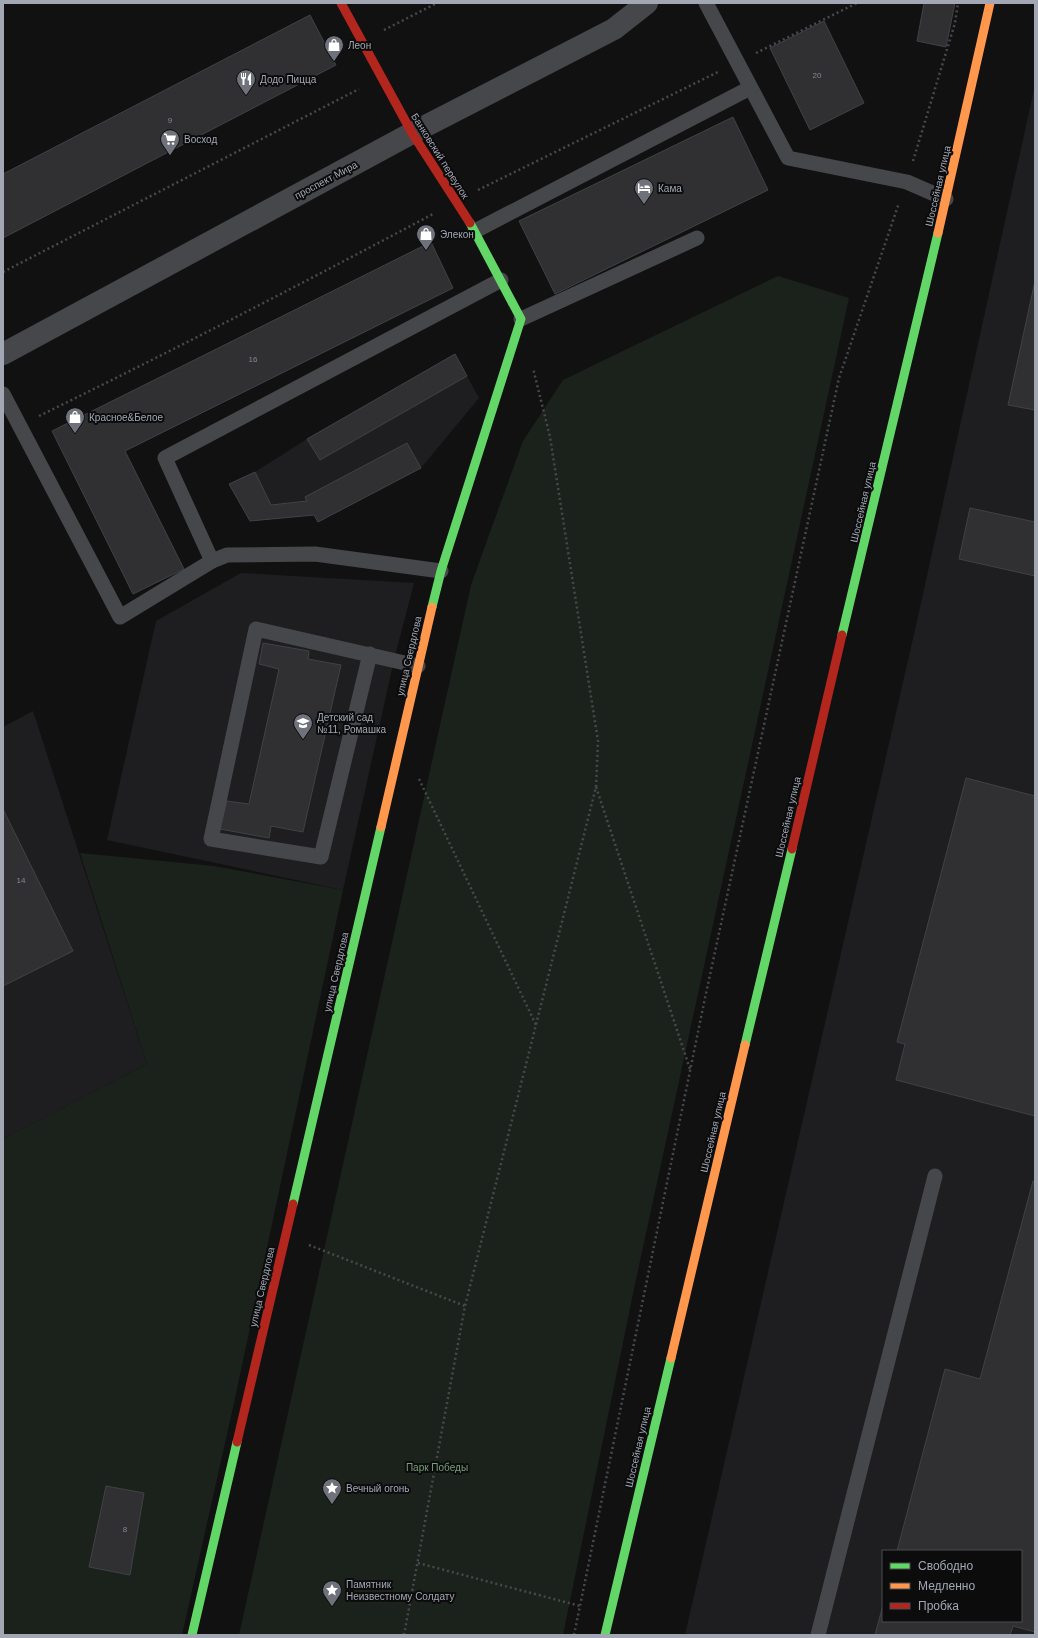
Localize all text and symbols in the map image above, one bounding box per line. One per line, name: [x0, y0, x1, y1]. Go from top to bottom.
shop icon: Леон: [323, 34, 345, 62]
place label: Леон: [348, 40, 371, 51]
restaurant icon: Додо Пицца: [235, 68, 257, 96]
house number: 20: [813, 71, 822, 80]
place label: Додо Пицца: [260, 74, 317, 85]
street label: Банковский переулок: [409, 111, 471, 201]
house number: 9: [168, 116, 173, 125]
supermarket icon: Восход: [159, 128, 181, 156]
place label: Восход: [184, 134, 217, 145]
street label: Шоссейная улица: [923, 144, 953, 228]
street label: проспект Мира: [293, 159, 360, 201]
hotel icon: Кама: [633, 177, 655, 205]
place label: Кама: [658, 183, 682, 194]
shop icon: Элекон: [415, 223, 437, 251]
place label: Элекон: [440, 229, 474, 240]
house number: 16: [249, 355, 258, 364]
shop icon: Красное&Белое: [64, 406, 86, 434]
place label: Красное&Белое: [89, 412, 164, 423]
street label: Шоссейная улица: [848, 460, 878, 544]
street label: улица Свердлова: [394, 615, 424, 697]
school or university icon: Детский сад №11, Ромашка: [292, 712, 314, 740]
place label: Детский сад №11, Ромашка: [317, 712, 387, 735]
street label: Шоссейная улица: [773, 775, 803, 859]
house number: 14: [17, 876, 26, 885]
street label: улица Свердлова: [321, 931, 351, 1013]
street label: Шоссейная улица: [698, 1090, 728, 1174]
street label: улица Свердлова: [247, 1246, 277, 1328]
street label: Шоссейная улица: [623, 1405, 653, 1489]
park label: Парк Победы: [406, 1462, 468, 1473]
place icon: Вечный огонь: [321, 1477, 343, 1505]
place label: Вечный огонь: [346, 1483, 409, 1494]
house number: 8: [123, 1525, 128, 1534]
legend: [882, 1550, 1022, 1622]
text: Свободно: [918, 1559, 973, 1573]
place icon: Памятник Неизвестному Солдату: [321, 1579, 343, 1607]
place label: Памятник Неизвестному Солдату: [346, 1579, 454, 1602]
text: Медленно: [918, 1579, 975, 1593]
text: Пробка: [918, 1599, 959, 1613]

